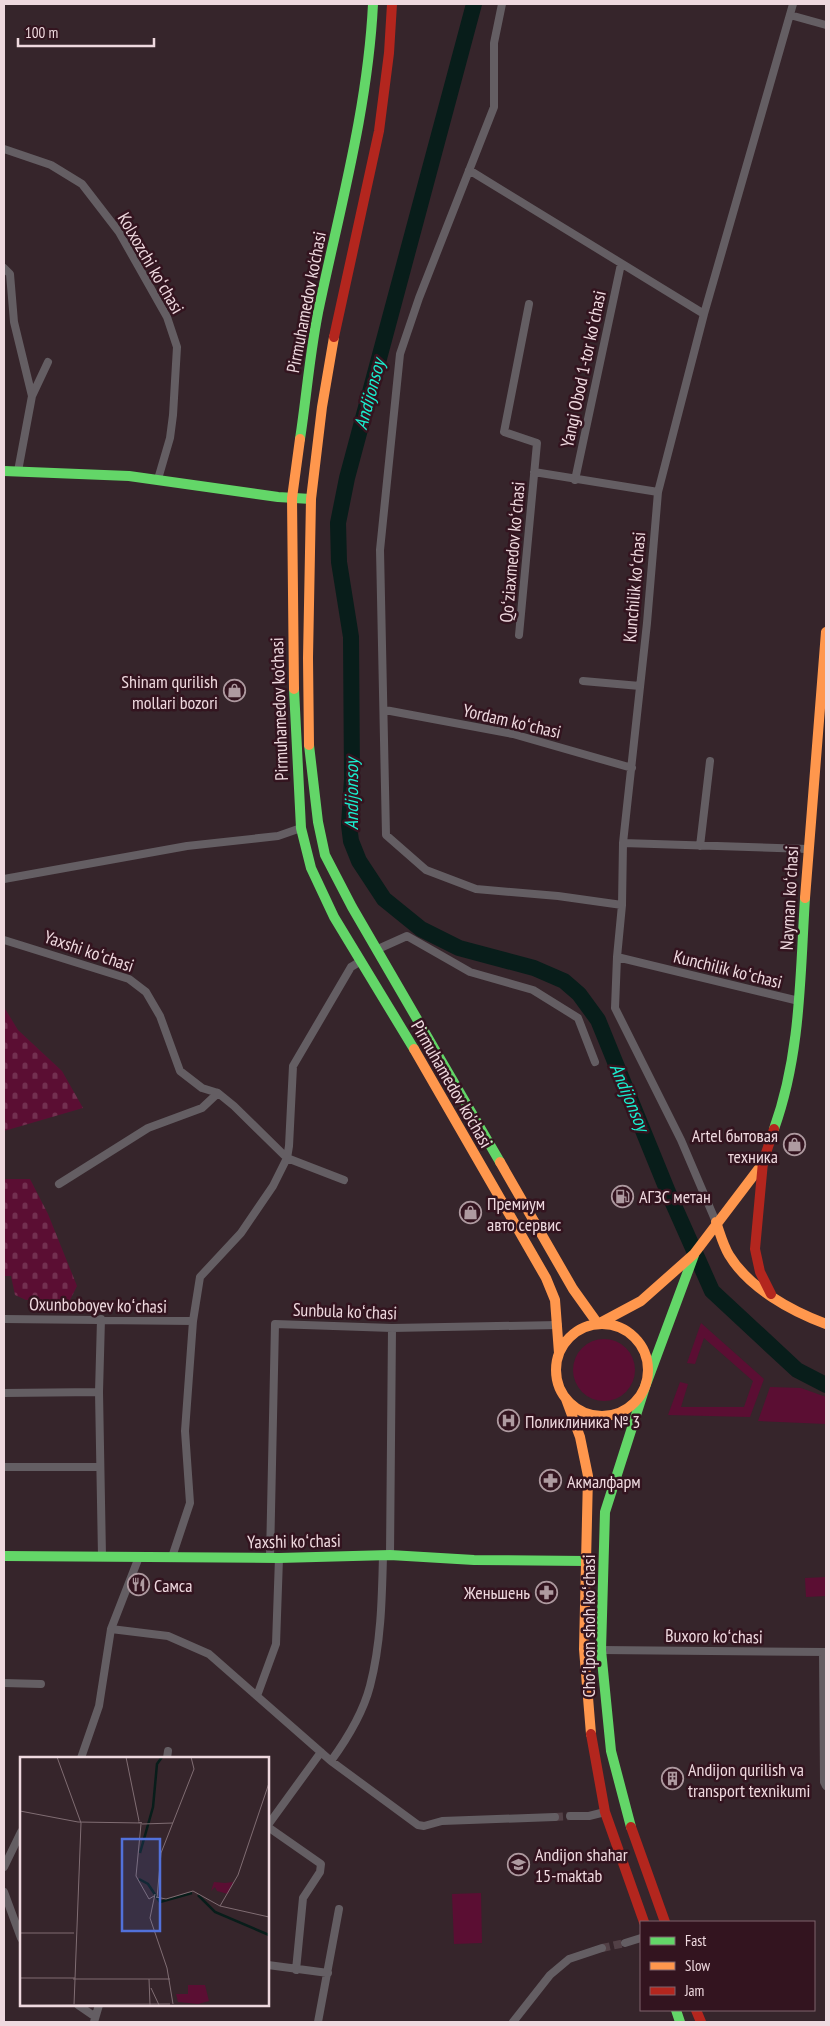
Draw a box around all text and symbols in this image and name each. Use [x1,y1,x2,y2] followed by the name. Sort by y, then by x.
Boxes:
[18,15,154,47] scale bar
[25,23,58,42] text: 100 m
[113,208,189,318] street label: Kolxozchi koʻchasi
[281,229,331,375] street label: Pirmuhamedov ko'chasi
[555,289,611,449] street label: Yangi Obod 1-tor koʻchasi
[348,353,391,432] water label: Andijonsoy
[494,480,530,624] street label: Qoʻziaxmedov koʻchasi
[618,531,650,643] street label: Kunchilik koʻchasi
[265,637,293,781] street label: Pirmuhamedov ko'chasi
[121,670,218,714] place label: Shinam qurilish mollari bozori
[222,679,246,703] shop icon: Shinam qurilish mollari bozori
[461,699,563,743] street label: Yordam koʻchasi
[339,755,363,830] water label: Andijonsoy
[775,845,803,951] street label: Nayman koʻchasi
[41,925,137,977] street label: Yaxshi koʻchasi
[671,944,785,994] street label: Kunchilik koʻchasi
[406,1016,498,1152] street label: Pirmuhamedov ko'chasi
[605,1059,656,1137] water label: Andijonsoy
[692,1124,778,1168] place label: Artel бытовая техника
[782,1133,806,1157] shop icon: Artel бытовая техника
[611,1184,635,1208] fuel station icon: АГЗС метан
[639,1185,711,1208] place label: АГЗС метан
[487,1192,562,1236] place label: Премиум авто сервис
[459,1201,483,1225] shop icon: Премиум авто сервис
[29,1292,167,1318] street label: Oxunboboyev koʻchasi
[292,1298,398,1324] street label: Sunbula koʻchasi
[497,1409,521,1433] hospital icon: Поликлиника № 3
[525,1410,640,1433] place label: Поликлиника № 3
[539,1469,563,1493] pharmacy icon: Акмалфарм
[567,1470,641,1493] place label: Акмалфарм
[247,1529,341,1553] street label: Yaxshi koʻchasi
[577,1554,600,1698] street label: Choʻlpon shoh koʻchasi
[126,1573,150,1597] restaurant icon: Самса
[154,1574,192,1597] place label: Самса
[534,1580,558,1604] pharmacy icon: Женьшень
[463,1581,530,1604] place label: Женьшень
[665,1624,763,1648] street label: Buxoro koʻchasi
[20,1757,269,2006] inset map
[688,1758,810,1802] place label: Andijon qurilish va transport texnikumi
[660,1767,684,1791] building icon: Andijon qurilish va transport texnikumi
[535,1843,628,1887] place label: Andijon shahar 15-maktab
[507,1852,531,1876] school or university icon: Andijon shahar 15-maktab
[640,1921,815,2011] legend
[685,1931,706,1950] text: Fast
[685,1956,710,1975] text: Slow
[684,1981,704,2000] text: Jam

